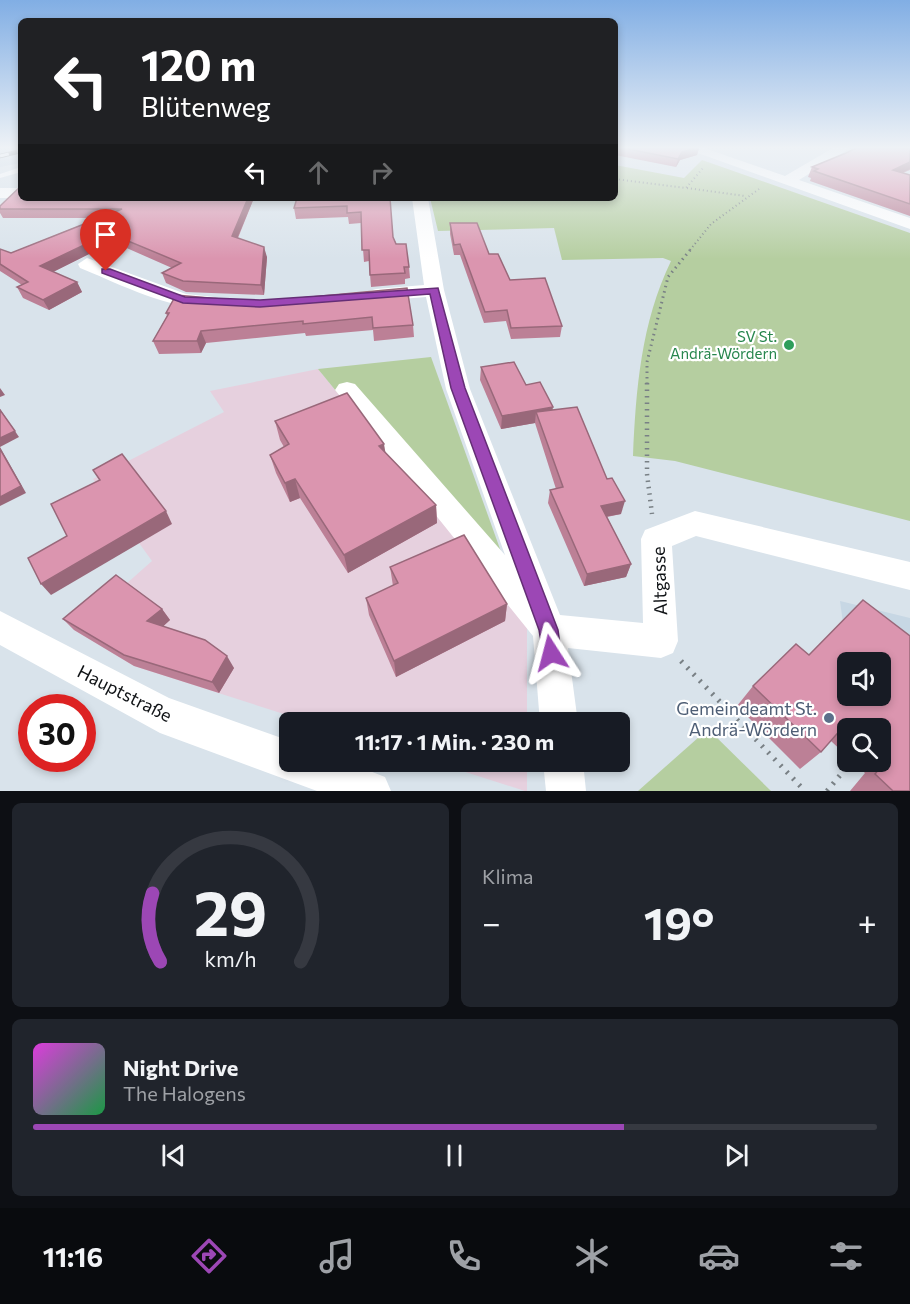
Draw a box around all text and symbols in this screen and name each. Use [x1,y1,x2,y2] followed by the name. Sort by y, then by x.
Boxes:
[141,38,256,90] text: 120 m
[42,42,120,120] icon: left
[141,90,271,123] text: Blütenweg
[239,156,272,189] icon: left
[302,156,335,189] icon: ahead
[365,156,398,189] icon: right
[80,209,131,271] pin
[89,218,122,251] icon: arrive
[670,327,777,362] place label: SV St. Andrä-Wördern
[782,338,796,352] marker: SV St. Andrä-Wördern
[647,546,671,616] street label: Altgasse
[519,621,583,685] position arrow
[837,652,891,772] map controls
[837,652,891,706] button: sound
[74,660,176,726] street label: Hauptstraße
[18,694,96,772] speed limit sign: 30
[676,697,817,740] place label: Gemeindeamt St. Andrä-Wördern
[822,711,836,725] marker: Gemeindeamt St. Andrä-Wördern
[837,718,891,772] button: search
[355,728,554,755] text: 11:17 · 1 Min. · 230 m
[482,864,534,888] text: Klima
[194,873,267,949] text: 29
[644,894,714,949] text: 19°
[482,901,501,942] text: −
[858,901,877,942] text: +
[204,945,257,971] text: km/h
[123,1054,238,1081] text: Night Drive
[123,1081,246,1105] text: The Halogens
[157,1139,190,1172] icon: previous
[438,1139,471,1172] icon: pause
[720,1139,753,1172] icon: next
[188,1235,230,1277] icon: directions
[316,1235,358,1277] icon: music
[443,1235,485,1277] icon: phone
[571,1235,613,1277] icon: climate
[698,1235,740,1277] icon: car
[825,1235,867,1277] icon: filters
[43,1240,103,1273] text: 11:16

